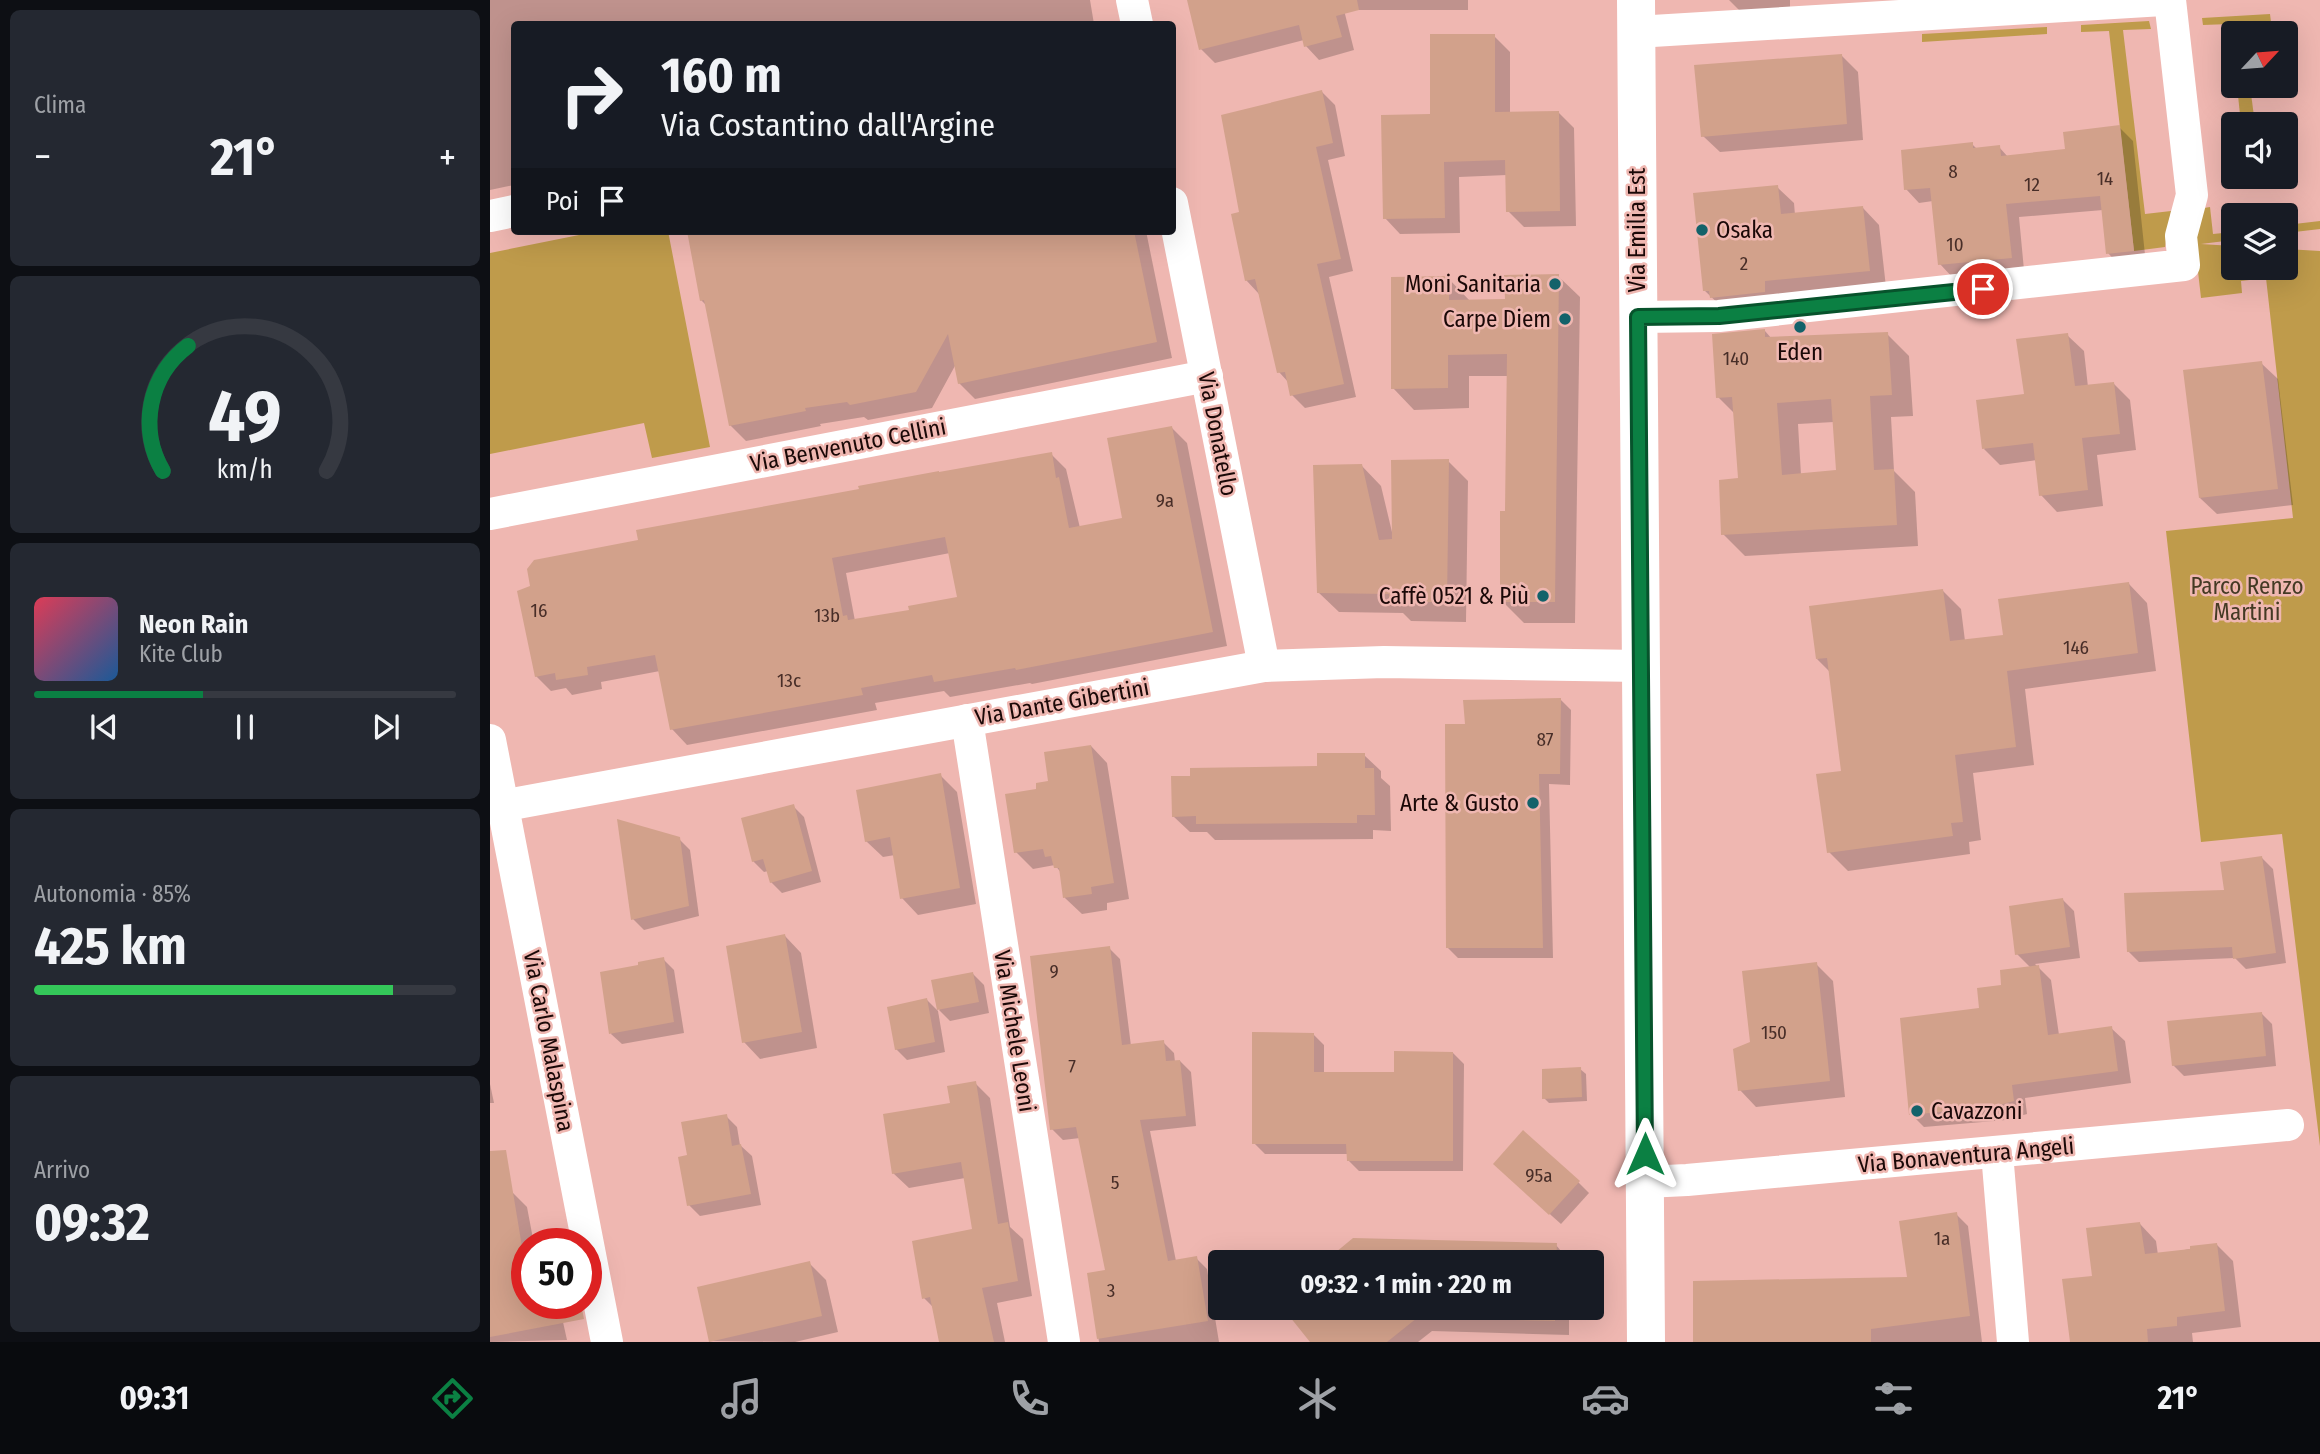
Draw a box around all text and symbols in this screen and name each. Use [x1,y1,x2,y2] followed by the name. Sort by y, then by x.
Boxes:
[2221,21,2298,98] north arrow
[2221,21,2298,280] map controls
[661,46,782,105] text: 160 m
[546,49,637,140] icon: right
[34,91,86,119] text: Clima
[661,106,995,144] text: Via Costantino dall'Argine
[2221,112,2298,189] button: sound
[210,126,280,189] text: 21°
[34,134,51,180] text: −
[439,134,456,180] text: +
[1948,160,1958,183] house number: 8
[1623,167,1651,292] street label: Via Emilia Est
[2097,167,2113,190] house number: 14
[2024,173,2040,196] house number: 12
[593,182,631,220] icon: arrive
[546,186,579,217] text: Poi
[2221,203,2298,280] button: layers
[1716,216,1773,244] place label: Osaka
[1694,222,1710,238] marker: Osaka
[1946,233,1964,256] house number: 10
[1740,252,1748,275] house number: 2
[1953,259,2013,319] pin
[1405,270,1541,298] place label: Moni Sanitaria
[1964,270,2002,308] icon: arrive
[1547,276,1563,292] marker: Moni Sanitaria
[1443,305,1551,333] place label: Carpe Diem
[1557,311,1573,327] marker: Carpe Diem
[1792,319,1808,335] marker: Eden
[1777,338,1823,366] place label: Eden
[1723,347,1749,370] house number: 140
[1192,370,1244,498] street label: Via Donatello
[208,373,282,460] text: 49
[748,412,948,478] street label: Via Benvenuto Cellini
[217,454,273,484] text: km/h
[1156,489,1174,512] house number: 9a
[2190,572,2304,626] park label: Parco Renzo Martini
[1379,582,1529,610] place label: Caffè 0521 & Più
[1535,588,1551,604] marker: Caffè 0521 & Più
[531,599,547,622] house number: 16
[814,604,840,627] house number: 13b
[139,609,248,640] text: Neon Rain
[2063,636,2089,659] house number: 146
[139,640,223,668] text: Kite Club
[777,669,801,692] house number: 13c
[973,673,1151,731] street label: Via Dante Gibertini
[85,708,123,746] icon: previous
[226,708,264,746] icon: pause
[367,708,405,746] icon: next
[1537,728,1554,751] house number: 87
[1400,789,1519,817] place label: Arte & Gusto
[1525,795,1541,811] marker: Arte & Gusto
[34,880,191,908] text: Autonomia · 85%
[34,915,187,978] text: 425 km
[518,948,580,1134] street label: Via Carlo Malaspina
[988,948,1042,1114] street label: Via Michele Leoni
[1049,960,1059,983] house number: 9
[1761,1021,1787,1044] house number: 150
[1068,1055,1076,1078] house number: 7
[1931,1097,2023,1125] place label: Cavazzoni
[1909,1103,1925,1119] marker: Cavazzoni
[1608,1117,1682,1191] position arrow
[1857,1132,2075,1178] street label: Via Bonaventura Angeli
[34,1156,90,1184] text: Arrivo
[1525,1164,1553,1187] house number: 95a
[1111,1171,1119,1194] house number: 5
[34,1191,150,1254] text: 09:32
[1934,1227,1950,1250] house number: 1a
[511,1228,602,1319] speed limit sign: 50
[1300,1269,1512,1300] text: 09:32 · 1 min · 220 m
[1107,1279,1115,1302] house number: 3
[428,1374,477,1423] icon: directions
[717,1374,766,1423] icon: music
[1005,1374,1054,1423] icon: phone
[1293,1374,1342,1423] icon: climate
[1581,1374,1630,1423] icon: car
[1869,1374,1918,1423] icon: filters
[120,1379,189,1417] text: 09:31
[2158,1379,2200,1417] text: 21°

